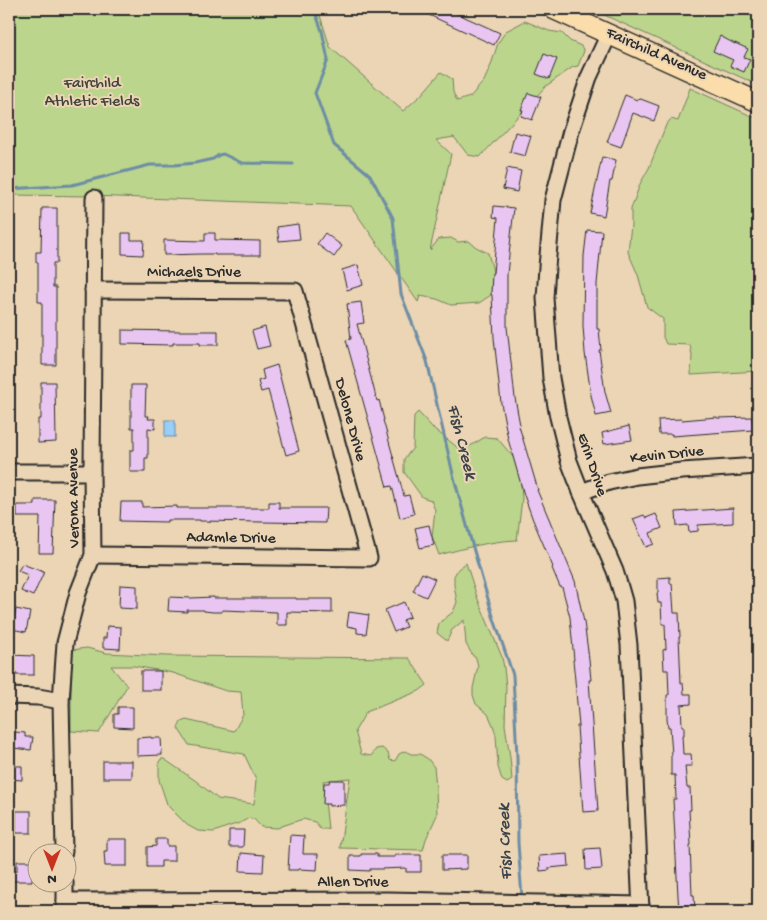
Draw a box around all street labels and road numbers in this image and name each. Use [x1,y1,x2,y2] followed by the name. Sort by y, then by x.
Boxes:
[602,24,710,86] street label: Fairchild Avenue
[147,264,242,283] street label: Michaels Drive
[329,376,369,464] street label: Delone Drive
[571,431,611,500] street label: Erin Drive
[629,443,705,469] street label: Kevin Drive
[65,447,85,549] street label: Verona Avenue
[186,529,277,549] street label: Adamle Drive
[317,874,389,893] street label: Allen Drive

